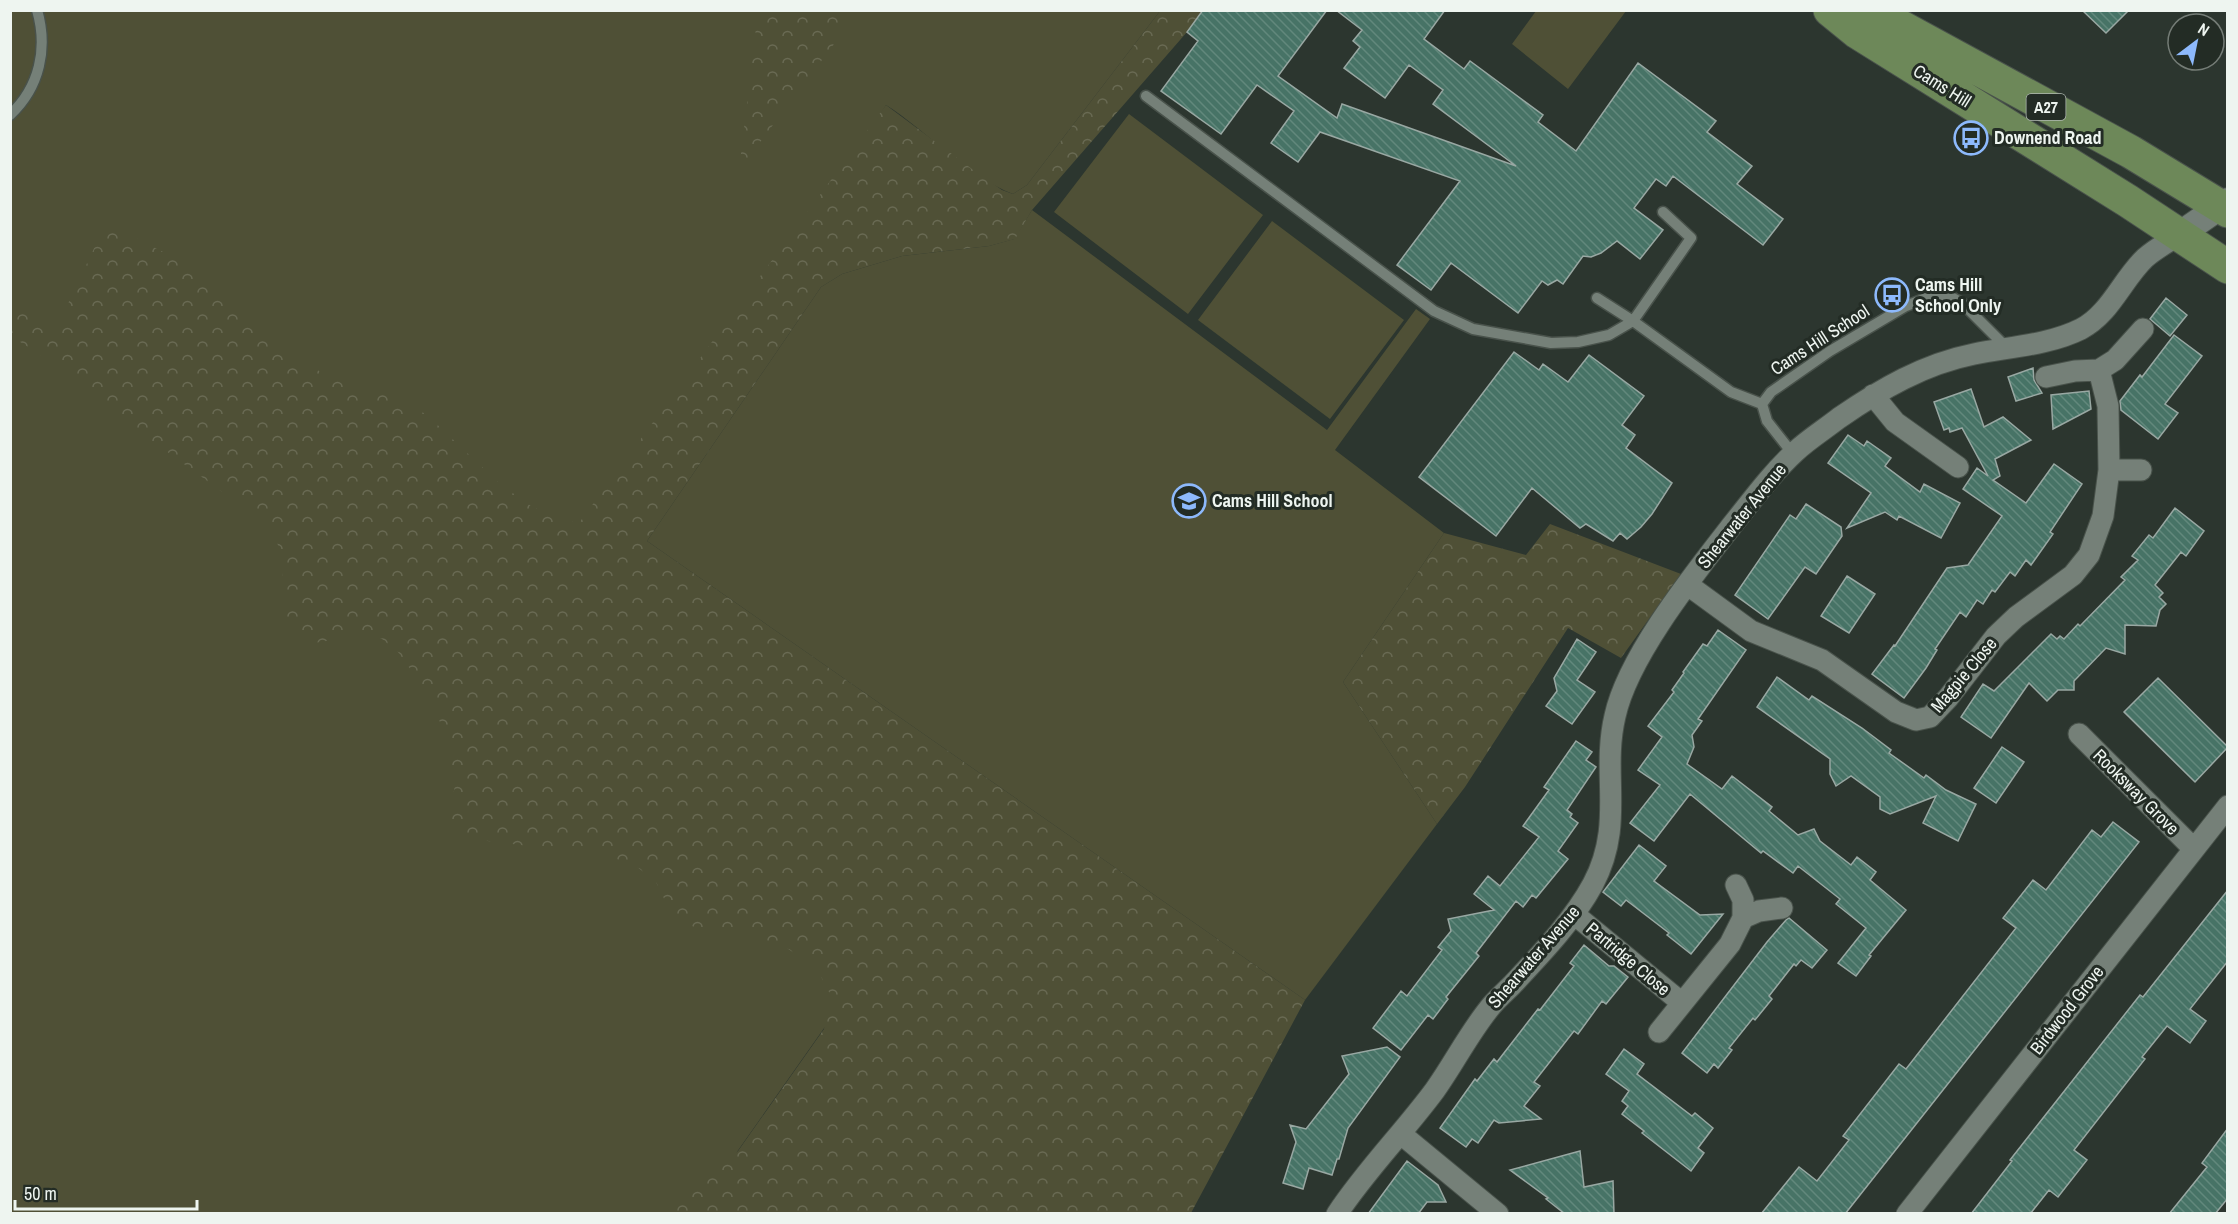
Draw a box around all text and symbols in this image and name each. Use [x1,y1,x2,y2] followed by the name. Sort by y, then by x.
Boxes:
[2166,12,2226,72] north arrow
[2194,17,2214,41] text: N
[1909,58,1976,113] street label: Cams Hill
[2026,94,2066,120] road number: A27
[1953,120,1989,156] bus stop icon: Downend Road
[1994,125,2101,150] place label: Downend Road
[1915,272,2002,318] place label: Cams Hill School Only
[1874,277,1910,313] bus stop icon: Cams Hill School Only
[1765,298,1874,381] street label: Cams Hill School
[1691,458,1792,574] street label: Shearwater Avenue
[1171,483,1207,519] school or university icon: Cams Hill School
[1212,488,1333,513] place label: Cams Hill School
[1925,632,2002,718] street label: Magpie Close
[2088,743,2185,840] street label: Rooksway Grove
[1482,900,1585,1013] street label: Shearwater Avenue
[1581,916,1676,1001] street label: Partridge Close
[2024,960,2109,1059] street label: Birdwood Grove
[15,1173,196,1211] scale bar
[24,1181,57,1206] text: 50 m

